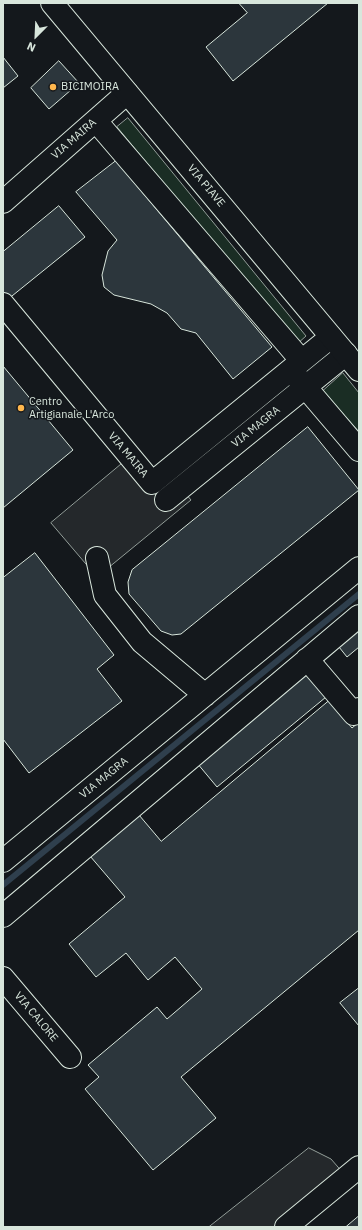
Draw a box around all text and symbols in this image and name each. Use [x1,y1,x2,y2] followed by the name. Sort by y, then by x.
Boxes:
[16,16,56,56] north arrow
[25,39,38,55] text: N
[61,80,119,94] place label: BICIMOIRA
[48,82,58,92] marker: BICIMOIRA
[49,116,99,162] street label: VIA MAIRA
[184,162,228,210] street label: VIA PIAVE
[29,395,114,421] place label: Centro Artigianale L'Arco
[16,403,26,413] marker: Centro Artigianale L'Arco
[229,404,283,450] street label: VIA MAGRA
[105,430,151,480] street label: VIA MAIRA
[77,755,131,801] street label: VIA MAGRA
[11,989,61,1045] street label: VIA CALORE

